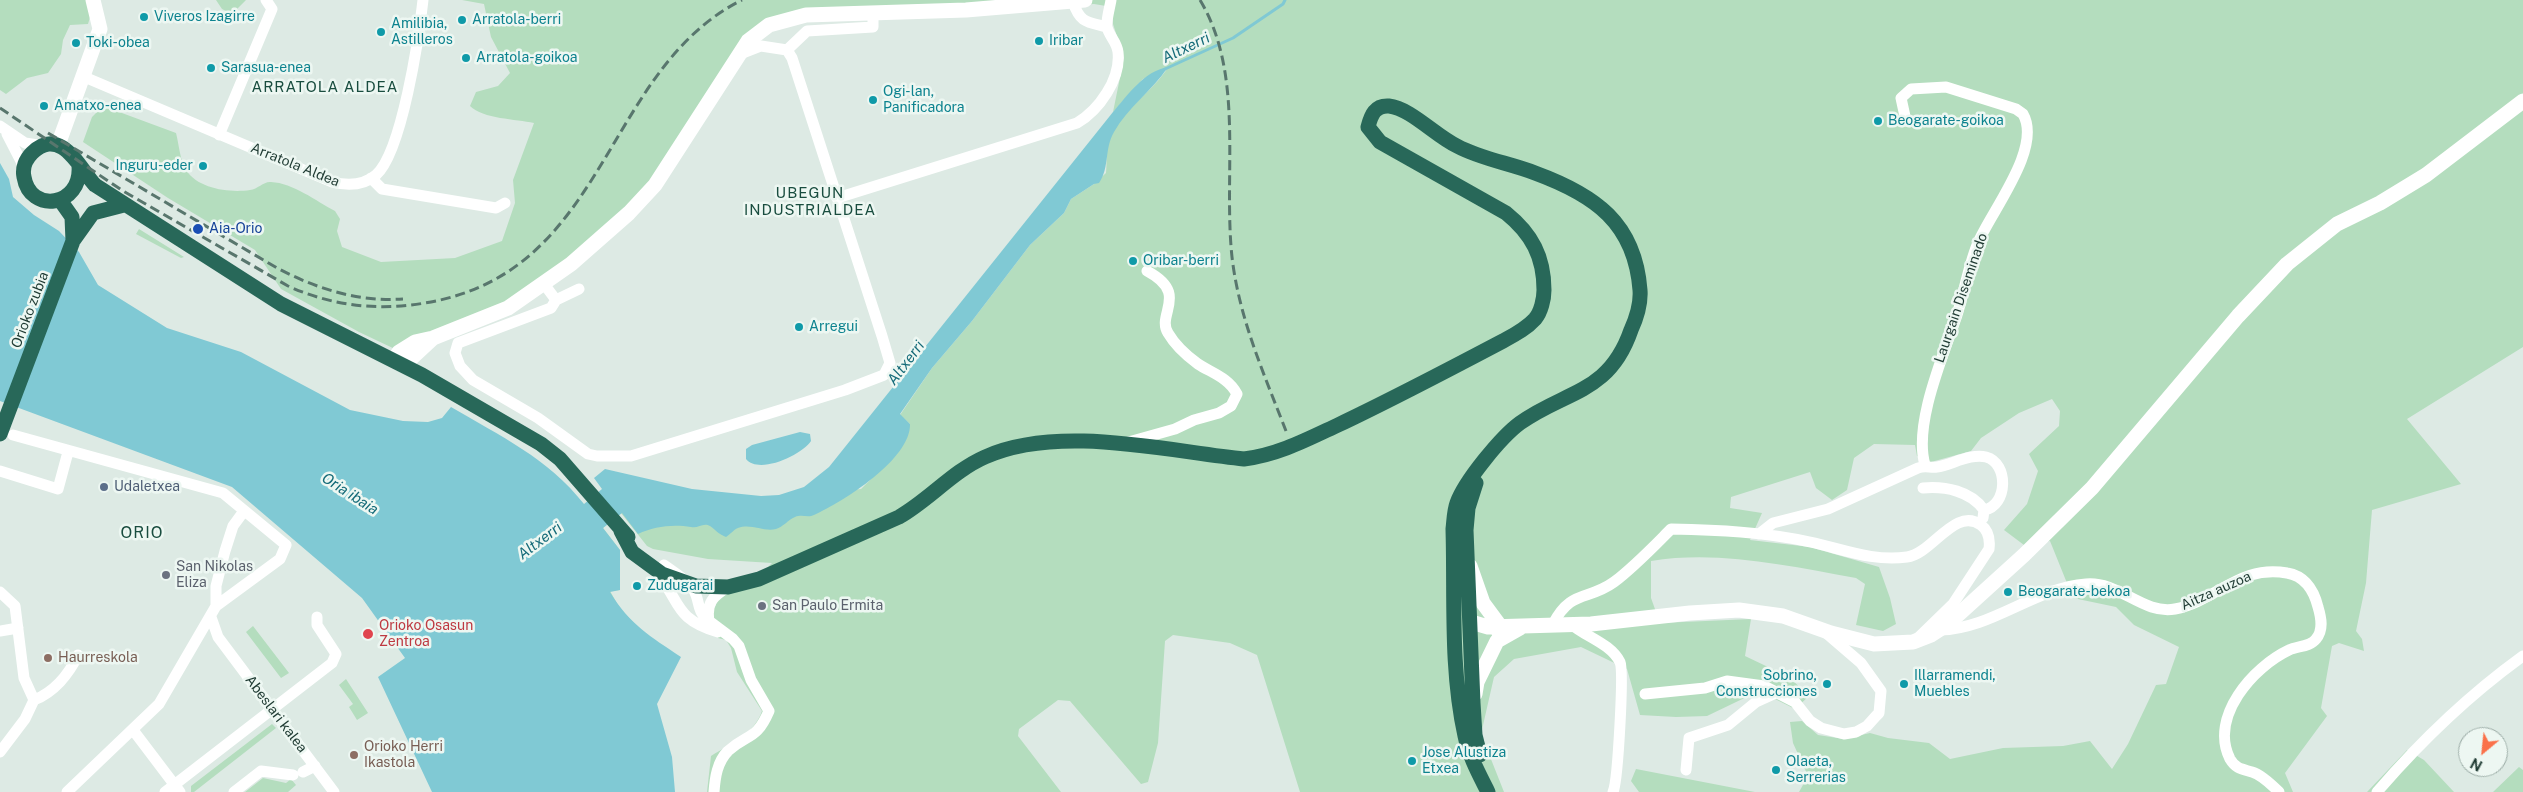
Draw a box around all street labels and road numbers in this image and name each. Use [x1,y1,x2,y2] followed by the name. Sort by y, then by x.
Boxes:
[248,140,342,190] street label: Arratola Aldea
[1931,231,1991,365] street label: Laurgain Diseminado
[8,269,52,351] street label: Orioko zubia
[2178,568,2254,614] street label: Aitza auzoa
[241,672,311,756] street label: Abeslari kalea

